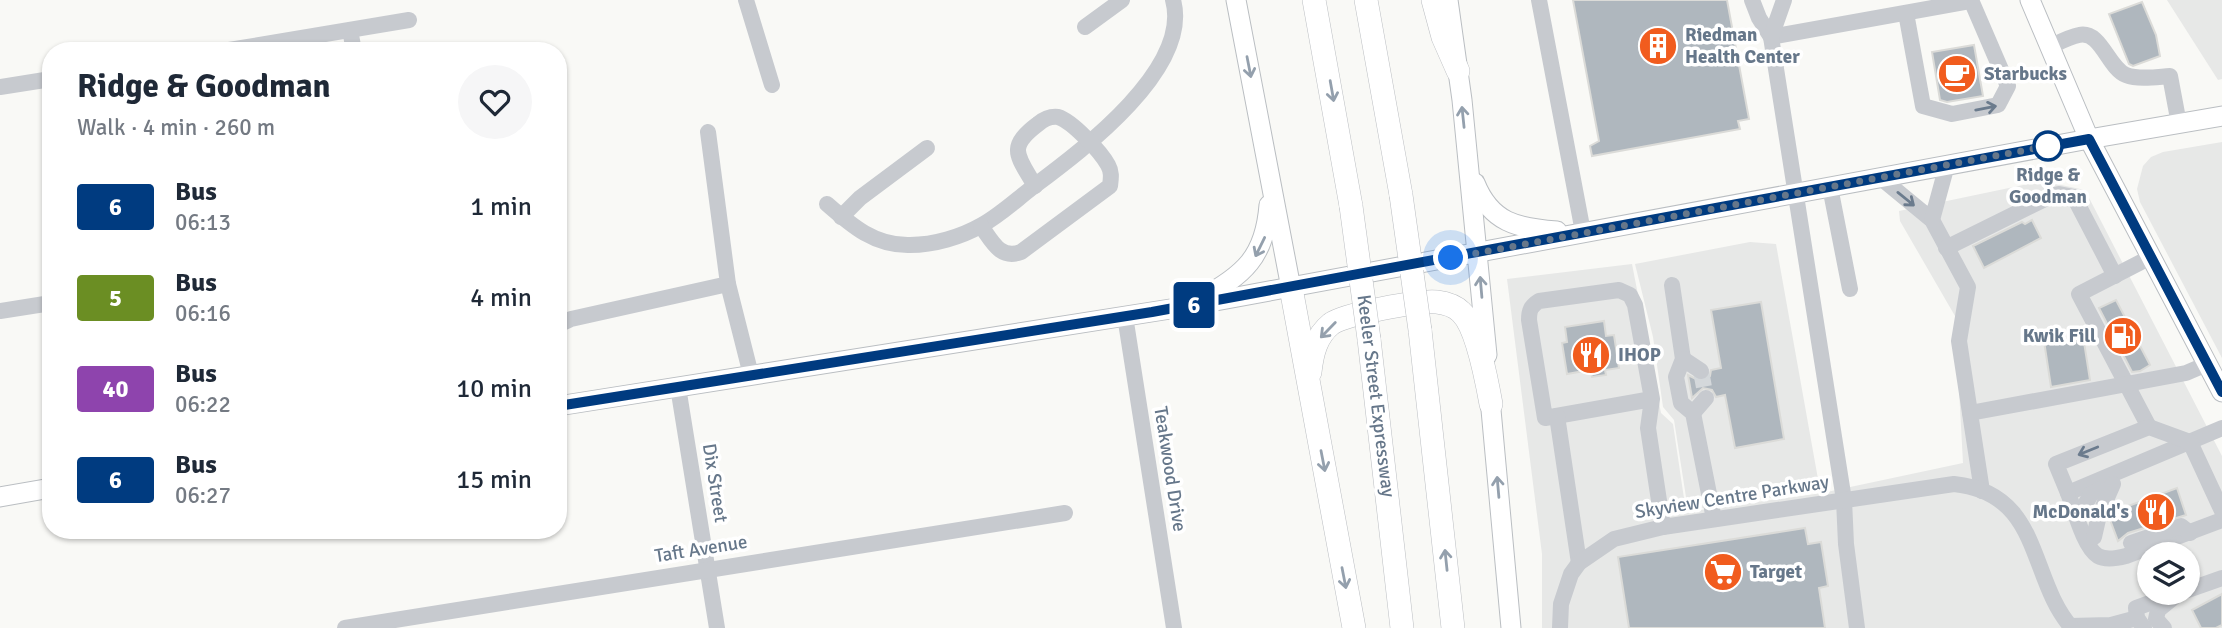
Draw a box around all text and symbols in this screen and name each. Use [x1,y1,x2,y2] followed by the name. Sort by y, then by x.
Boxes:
[1685,23,1800,69] place label: Riedman Health Center
[1637,25,1679,67] building icon: Riedman Health Center
[1936,53,1978,95] cafe icon: Starbucks
[1242,55,1256,78] one-way arrow
[1984,62,2067,86] place label: Starbucks
[458,65,532,139] button: heart
[77,66,331,107] text: Ridge & Goodman
[1326,79,1339,102] one-way arrow
[1974,100,1997,114] one-way arrow
[1457,106,1470,129] one-way arrow
[77,113,275,142] text: Walk · 4 min · 260 m
[2033,131,2063,161] marker: Ridge & Goodman
[2009,163,2087,209] place label: Ridge & Goodman
[175,176,217,208] text: Bus
[470,191,532,223] text: 1 min
[1897,191,1915,207] one-way arrow
[109,192,122,222] text: 6
[175,208,231,237] text: 06:13
[1252,236,1266,257] one-way arrow
[1433,240,1468,275] your location
[175,267,217,299] text: Bus
[1474,277,1487,299] one-way arrow
[470,282,532,314] text: 4 min
[1171,282,1217,328] line badge: 6
[109,283,122,313] text: 5
[1188,290,1200,320] text: 6
[1352,293,1400,499] street label: Keeler Street Expressway
[175,299,231,328] text: 06:16
[2102,315,2144,357] fuel station icon: Kwik Fill
[1319,321,1336,338] one-way arrow
[2023,324,2096,348] place label: Kwik Fill
[1570,334,1612,376] restaurant icon: IHOP
[1618,343,1661,367] place label: IHOP
[175,358,217,390] text: Bus
[456,373,532,405] text: 10 min
[103,374,128,404] text: 40
[175,390,231,419] text: 06:22
[1148,405,1192,533] street label: Teakwood Drive
[697,442,733,525] street label: Dix Street
[2077,446,2099,459] one-way arrow
[175,449,217,481] text: Bus
[1316,449,1330,472] one-way arrow
[456,464,532,496] text: 15 min
[109,465,122,495] text: 6
[1633,470,1831,524] street label: Skyview Centre Parkway
[1491,476,1504,499] one-way arrow
[175,481,231,510] text: 06:27
[2135,491,2177,533] restaurant icon: McDonald's
[2033,500,2129,524] place label: McDonald's
[653,530,749,568] street label: Taft Avenue
[2137,542,2200,605] map controls
[2137,542,2200,605] button: layers
[1439,549,1452,572] one-way arrow
[1702,551,1744,593] supermarket icon: Target
[1750,560,1802,584] place label: Target
[1338,566,1352,589] one-way arrow

